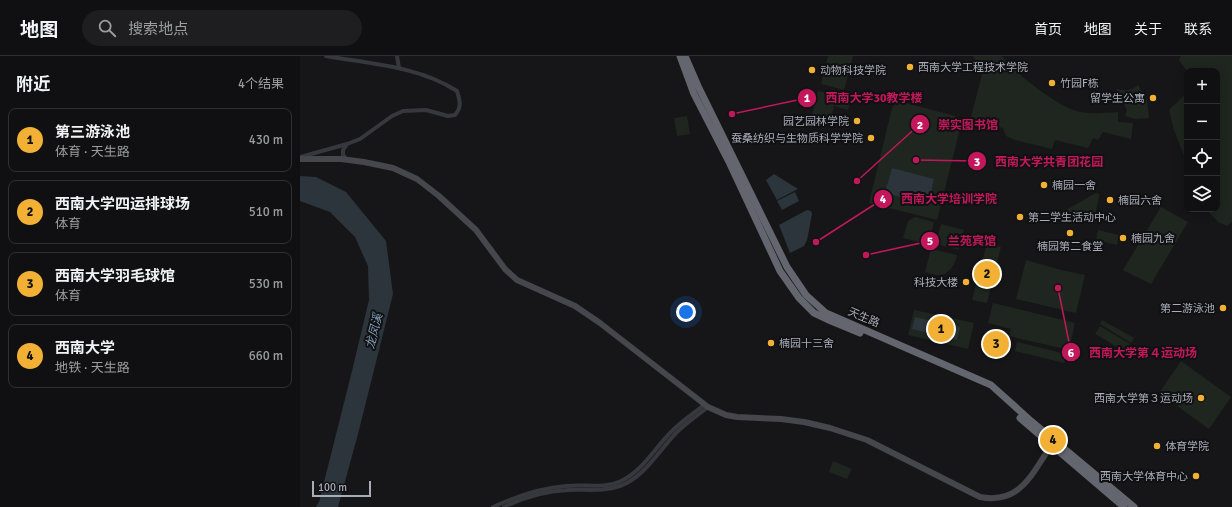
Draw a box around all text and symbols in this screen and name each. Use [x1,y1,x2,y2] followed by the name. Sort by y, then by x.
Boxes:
[82,10,362,46] search box
[96,17,118,39] icon: search
[20,18,58,42] text: 地图
[128,20,188,38] text: 搜索地点
[1034,21,1062,38] text: 首页
[1084,21,1112,38] text: 地图
[1134,21,1162,38] text: 关于
[1184,21,1212,38] text: 联系
[918,61,1028,74] place label: 西南大学工程技术学院
[905,62,915,72] marker: 西南大学工程技术学院
[820,64,886,77] place label: 动物科技学院
[807,65,817,75] marker: 动物科技学院
[1184,68,1220,212] map controls
[1184,68,1220,104] button: +
[16,74,50,95] text: 附近
[238,76,284,92] text: 4个结果
[1060,77,1099,90] place label: 竹园F栋
[1047,78,1057,88] marker: 竹园F栋
[797,86,930,110] callout: 西南大学30教学楼
[804,91,811,106] text: 1
[826,91,922,106] text: 西南大学30教学楼
[1090,92,1145,105] place label: 留学生公寓
[1148,93,1158,103] marker: 留学生公寓
[1184,104,1220,140] button: −
[910,112,1006,136] callout: 崇实图书馆
[783,115,849,128] place label: 园艺园林学院
[852,116,862,126] marker: 园艺园林学院
[917,118,923,133] text: 2
[938,118,998,133] text: 崇实图书馆
[55,123,130,141] text: 第三游泳池
[26,132,34,148] text: 1
[249,132,283,148] text: 430 m
[731,132,863,145] place label: 蚕桑纺织与生物质科学学院
[866,133,876,143] marker: 蚕桑纺织与生物质科学学院
[1184,140,1220,176] button: locate
[55,144,130,160] text: 体育 · 天生路
[967,149,1111,173] callout: 西南大学共青团花园
[974,155,980,170] text: 3
[995,155,1103,170] text: 西南大学共青团花园
[1184,176,1220,212] button: layers
[1052,179,1096,192] place label: 楠园一舍
[1039,180,1049,190] marker: 楠园一舍
[873,187,1005,211] callout: 西南大学培训学院
[880,192,887,207] text: 4
[901,192,997,207] text: 西南大学培训学院
[1118,194,1162,207] place label: 楠园六舍
[55,195,190,213] text: 西南大学四运排球场
[1105,195,1115,205] marker: 楠园六舍
[26,204,34,220] text: 2
[249,204,283,220] text: 510 m
[1028,211,1116,224] place label: 第二学生活动中心
[1015,212,1025,222] marker: 第二学生活动中心
[55,216,81,232] text: 体育
[1065,228,1075,238] marker: 楠园第二食堂
[920,229,1004,253] callout: 兰苑宾馆
[1131,232,1175,245] place label: 楠园九舍
[1118,233,1128,243] marker: 楠园九舍
[927,234,933,249] text: 5
[948,234,996,249] text: 兰苑宾馆
[1037,240,1103,253] place label: 楠园第二食堂
[974,259,1000,289] pin: 2
[55,267,175,285] text: 西南大学羽毛球馆
[26,276,34,292] text: 3
[249,276,283,292] text: 530 m
[914,276,958,289] place label: 科技大楼
[961,277,971,287] marker: 科技大楼
[55,288,81,304] text: 体育
[676,302,696,322] your location
[1160,302,1215,315] place label: 第二游泳池
[1218,303,1228,313] marker: 第二游泳池
[846,305,882,330] street label: 天生路
[363,310,387,350] water label: 龙凤溪
[928,314,954,344] pin: 1
[983,329,1009,359] pin: 3
[779,337,834,350] place label: 楠园十三舍
[766,338,776,348] marker: 楠园十三舍
[55,339,115,357] text: 西南大学
[1061,340,1205,364] callout: 西南大学第４运动场
[1068,346,1075,361] text: 6
[1089,346,1197,361] text: 西南大学第４运动场
[26,348,34,364] text: 4
[249,348,283,364] text: 660 m
[55,360,130,376] text: 地铁 · 天生路
[1094,392,1193,405] place label: 西南大学第３运动场
[1196,393,1206,403] marker: 西南大学第３运动场
[1040,425,1066,455] pin: 4
[1165,440,1209,453] place label: 体育学院
[1152,441,1162,451] marker: 体育学院
[1100,470,1188,483] place label: 西南大学体育中心
[1191,471,1201,481] marker: 西南大学体育中心
[312,479,371,498] scale bar
[318,481,347,494] text: 100 m

